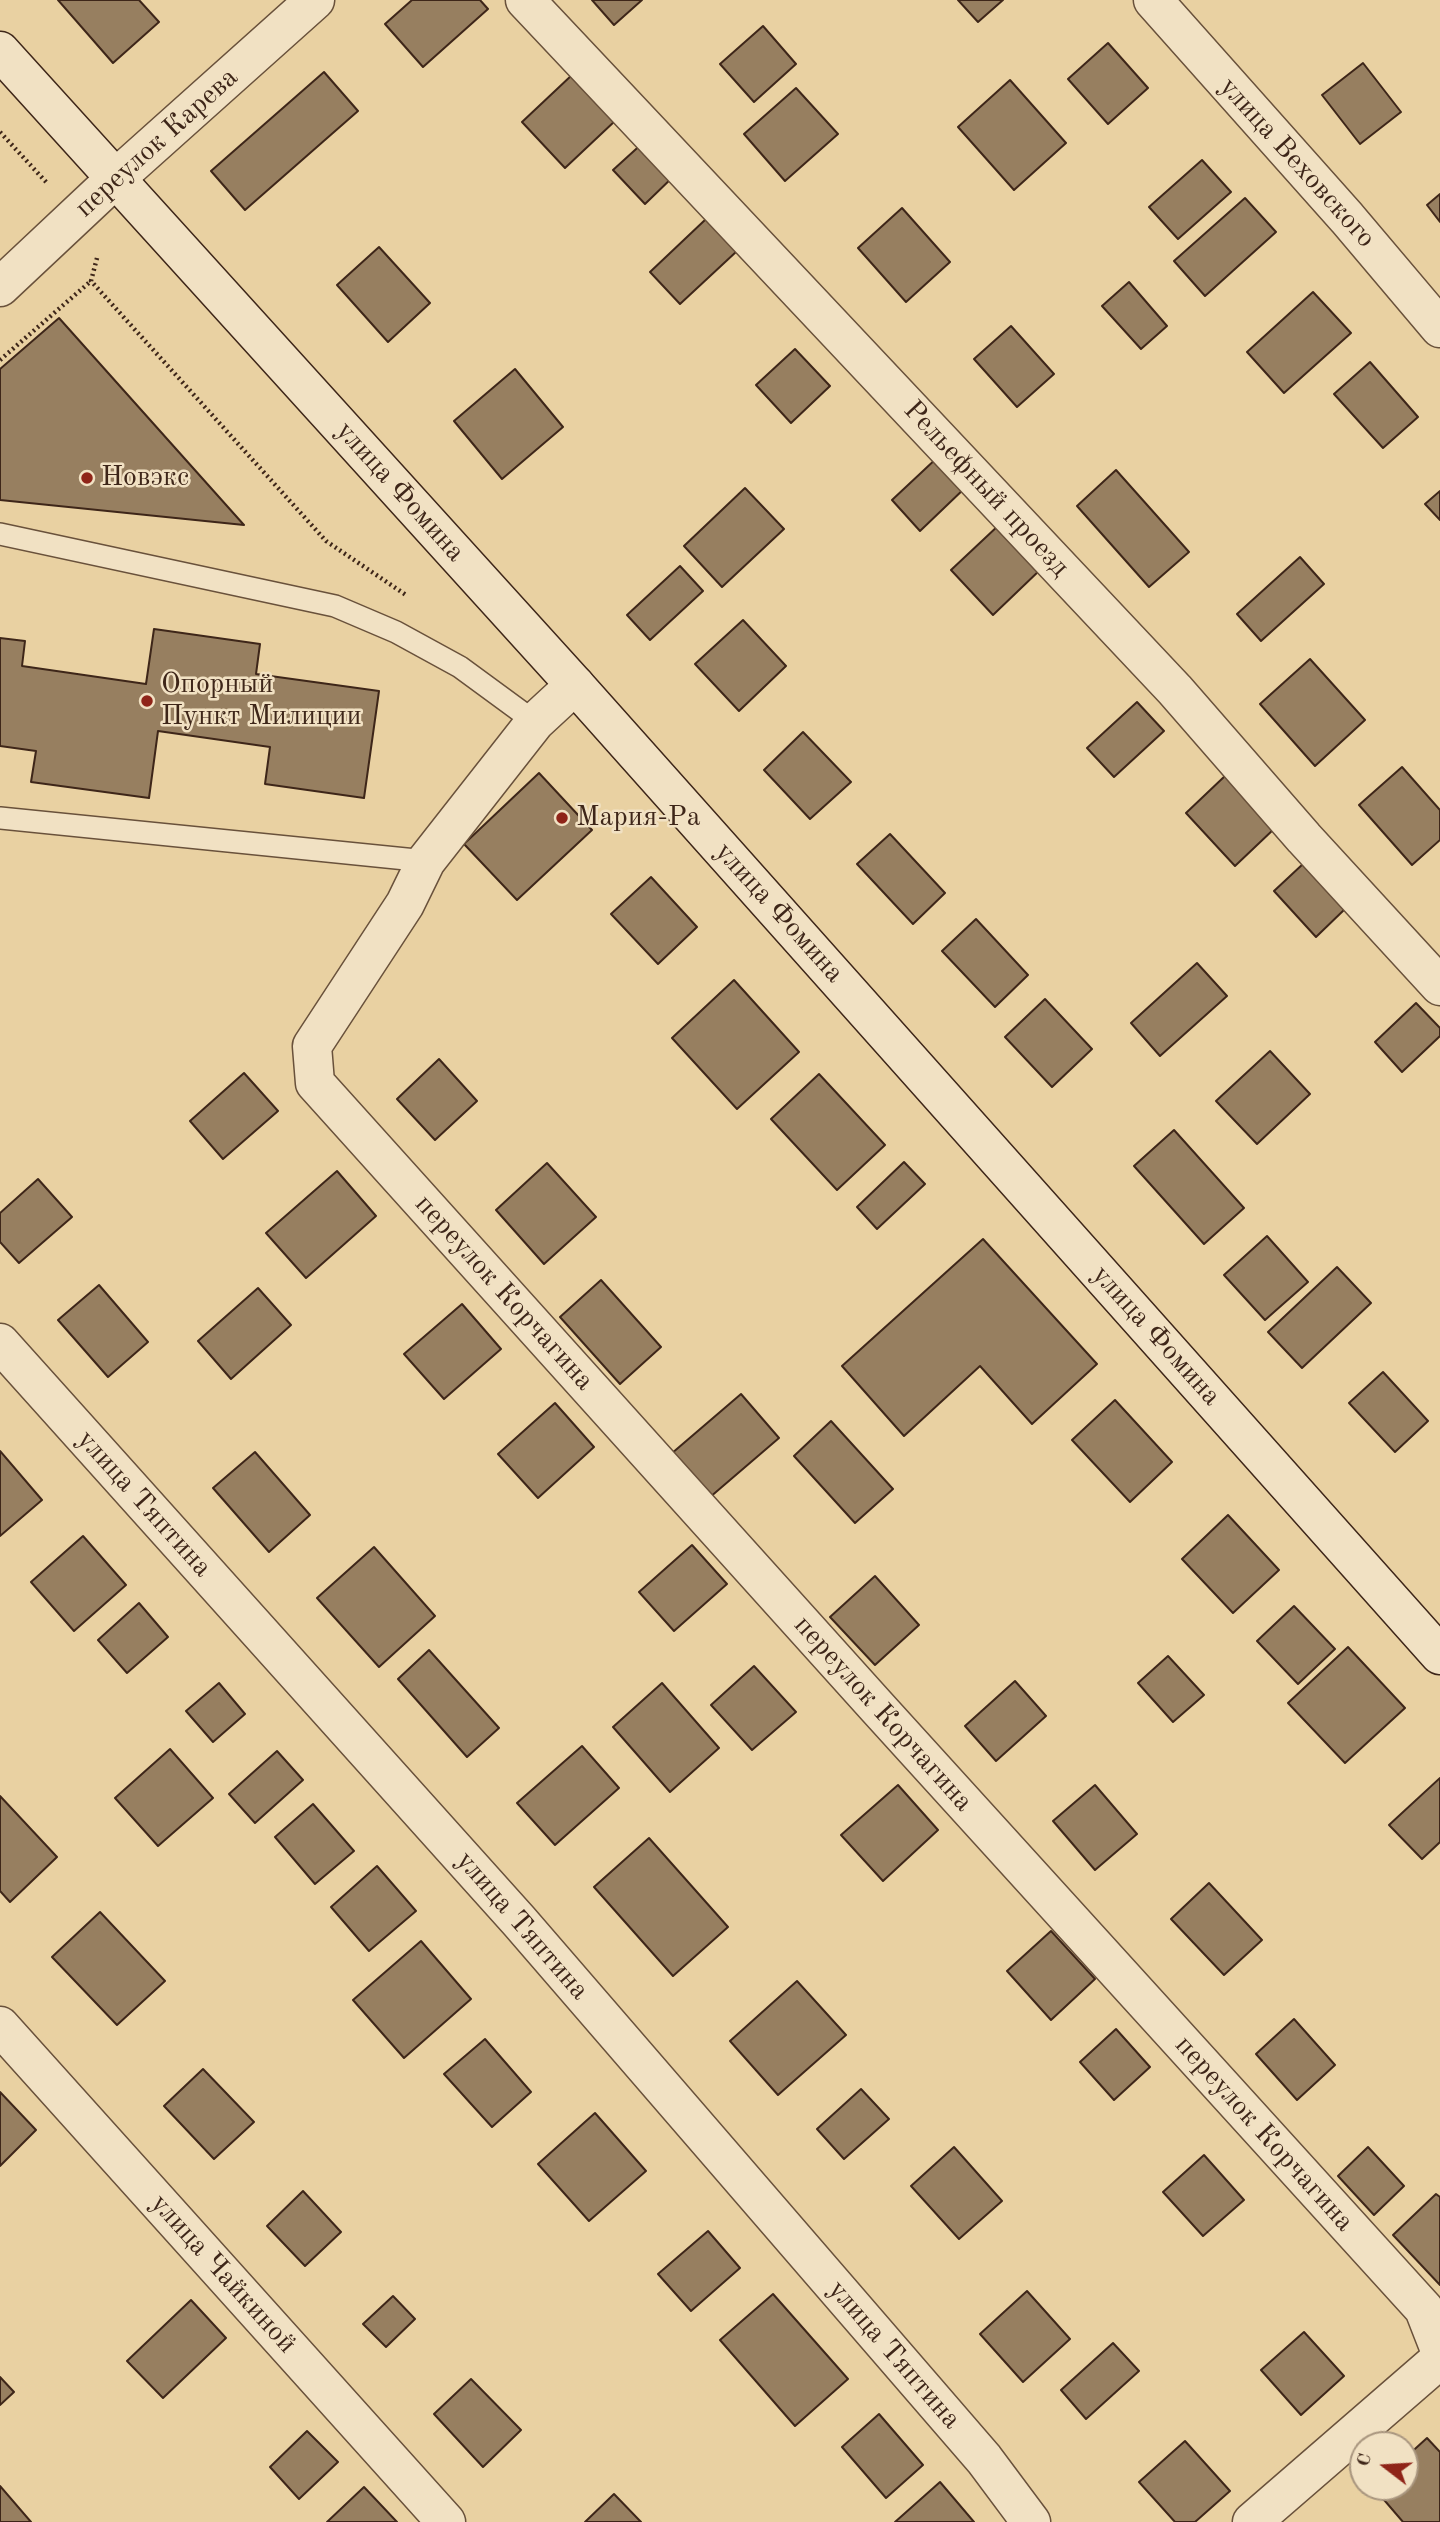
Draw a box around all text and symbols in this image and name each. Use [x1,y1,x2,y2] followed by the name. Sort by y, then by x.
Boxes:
[69,61,245,225] street label: переулок Карева
[1212,71,1382,255] street label: улица Веховского
[896,394,1076,584] street label: Рельефный проезд
[328,415,472,569] street label: улица Фомина
[101,461,189,495] place label: Новэкс
[79,470,95,486] marker: Новэкс
[161,668,362,734] place label: Опорный Пункт Милиции
[139,693,155,709] marker: Опорный Пункт Милиции
[576,801,701,835] place label: Мария-Ра
[554,810,570,826] marker: Мария-Ра
[707,836,851,990] street label: улица Фомина
[407,1188,601,1398] street label: переулок Корчагина
[1084,1259,1228,1413] street label: улица Фомина
[69,1424,219,1584] street label: улица Тяптина
[786,1609,980,1819] street label: переулок Корчагина
[448,1845,596,2007] street label: улица Тяптина
[1167,2029,1361,2239] street label: переулок Корчагина
[143,2188,303,2360] street label: улица Чайкиной
[820,2274,968,2436] street label: улица Тяптина
[1349,2431,1419,2501] north arrow
[1354,2452,1376,2469] text: С

